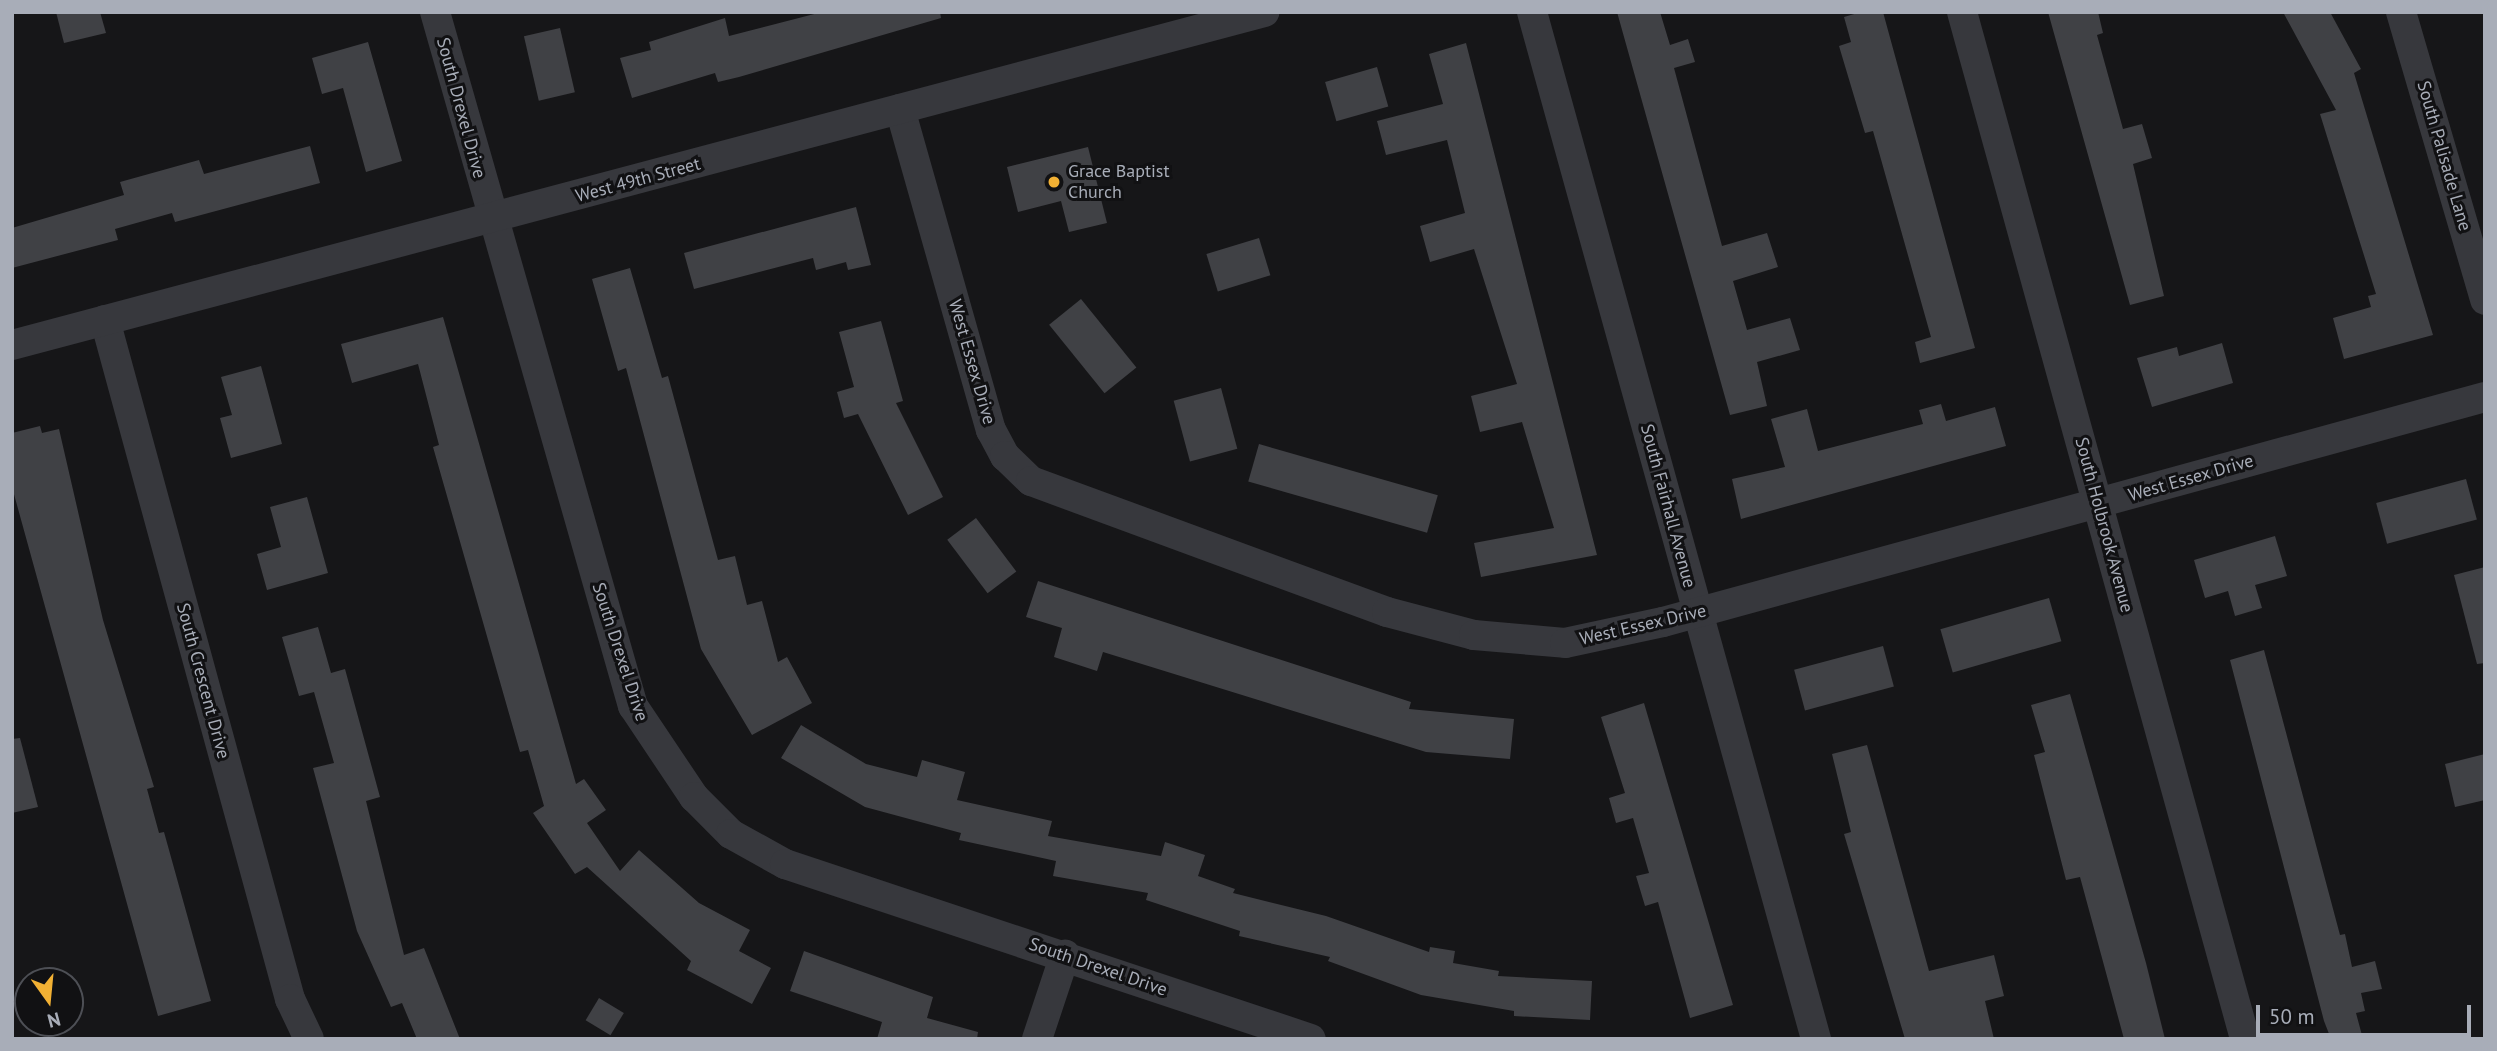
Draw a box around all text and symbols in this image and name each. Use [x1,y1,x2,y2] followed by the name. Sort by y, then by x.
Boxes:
[432,35,490,181] street label: South Drexel Drive
[2412,78,2476,234] street label: South Palisade Lane
[573,153,703,207] street label: West 49th Street
[1068,161,1170,204] place label: Grace Baptist Church
[1046,174,1062,190] marker: Grace Baptist Church
[944,297,1000,427] street label: West Essex Drive
[1636,422,1700,590] street label: South Fairhall Avenue
[2070,435,2138,615] street label: South Holbrook Avenue
[2126,450,2256,506] street label: West Essex Drive
[587,580,653,724] street label: South Drexel Drive
[1577,600,1709,650] street label: West Essex Drive
[172,601,234,761] street label: South Crescent Drive
[1026,933,1170,1001] street label: South Drexel Drive
[14,967,84,1037] north arrow
[2259,992,2474,1036] scale bar
[2269,1003,2315,1030] text: 50 m
[45,1007,63,1034] text: N

